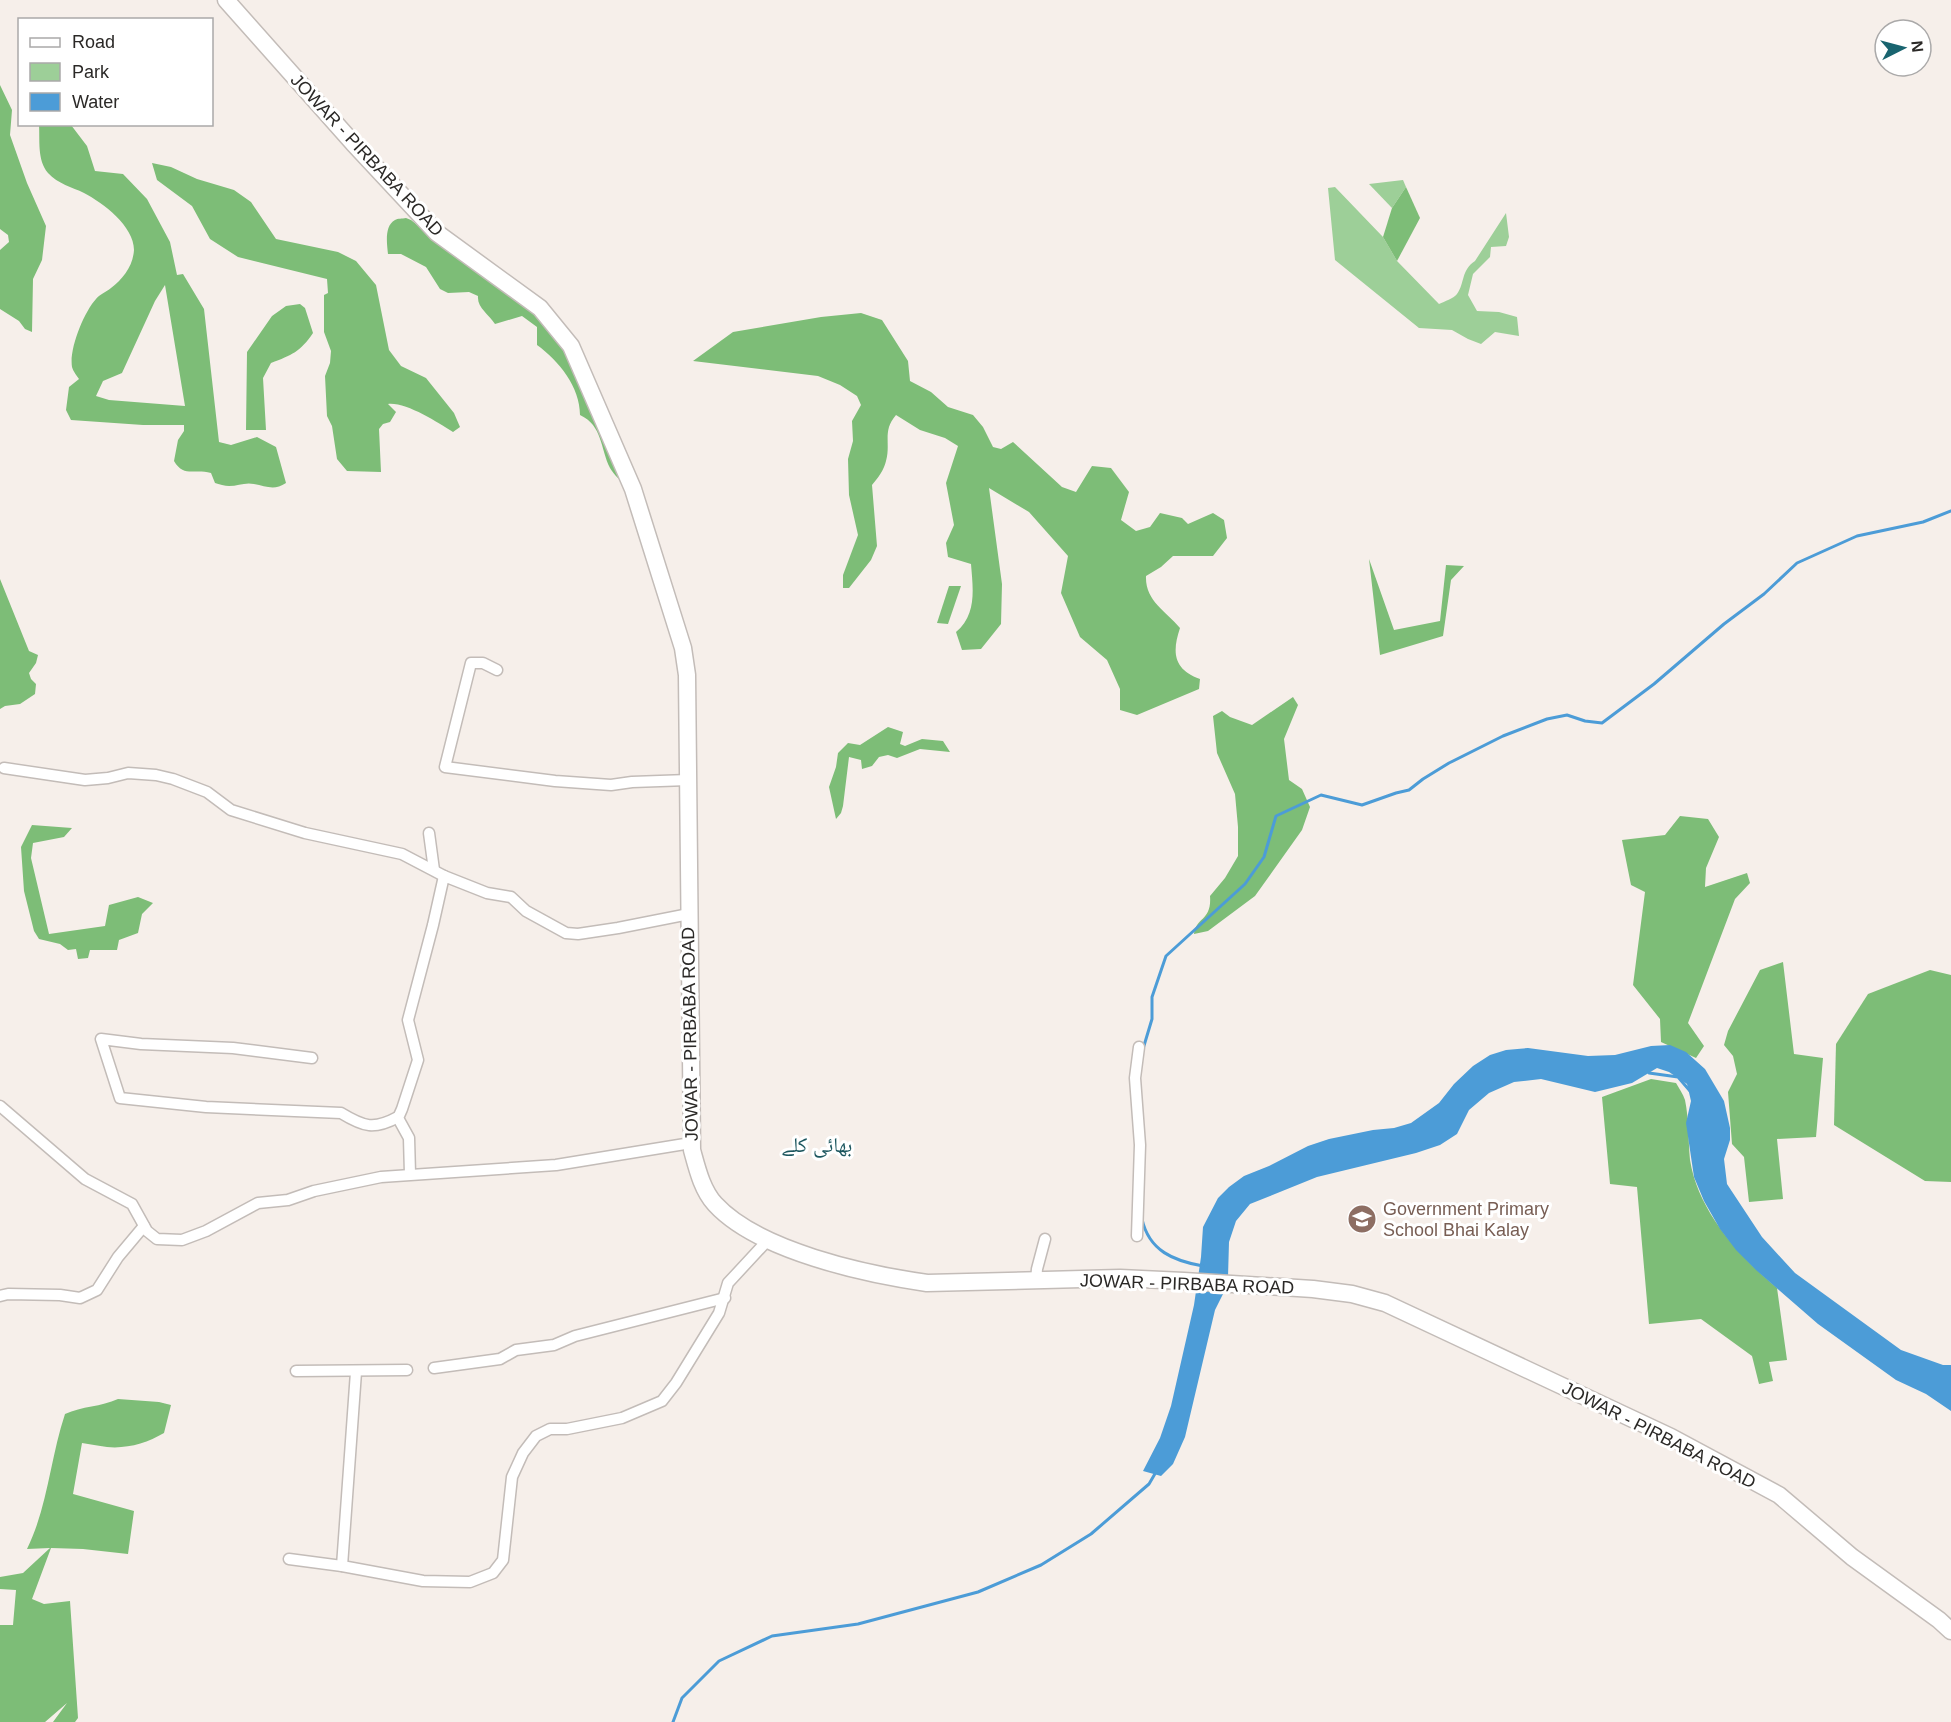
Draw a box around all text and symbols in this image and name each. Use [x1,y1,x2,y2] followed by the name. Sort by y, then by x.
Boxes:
[18,18,213,126] legend
[1873,18,1933,78] north arrow
[72,32,115,52] text: Road
[1908,40,1926,53] text: N
[72,62,110,82] text: Park
[287,70,447,240] street label: JOWAR - PIRBABA ROAD
[72,92,119,112] text: Water
[678,927,702,1141] street label: JOWAR - PIRBABA ROAD
[782,1133,852,1158] district label: بھائی كلے
[1383,1199,1549,1240] place label: Government Primary School Bhai Kalay
[1346,1203,1378,1235] school or university icon: Government Primary School Bhai Kalay
[1080,1270,1294,1298] street label: JOWAR - PIRBABA ROAD
[1559,1377,1759,1493] street label: JOWAR - PIRBABA ROAD

